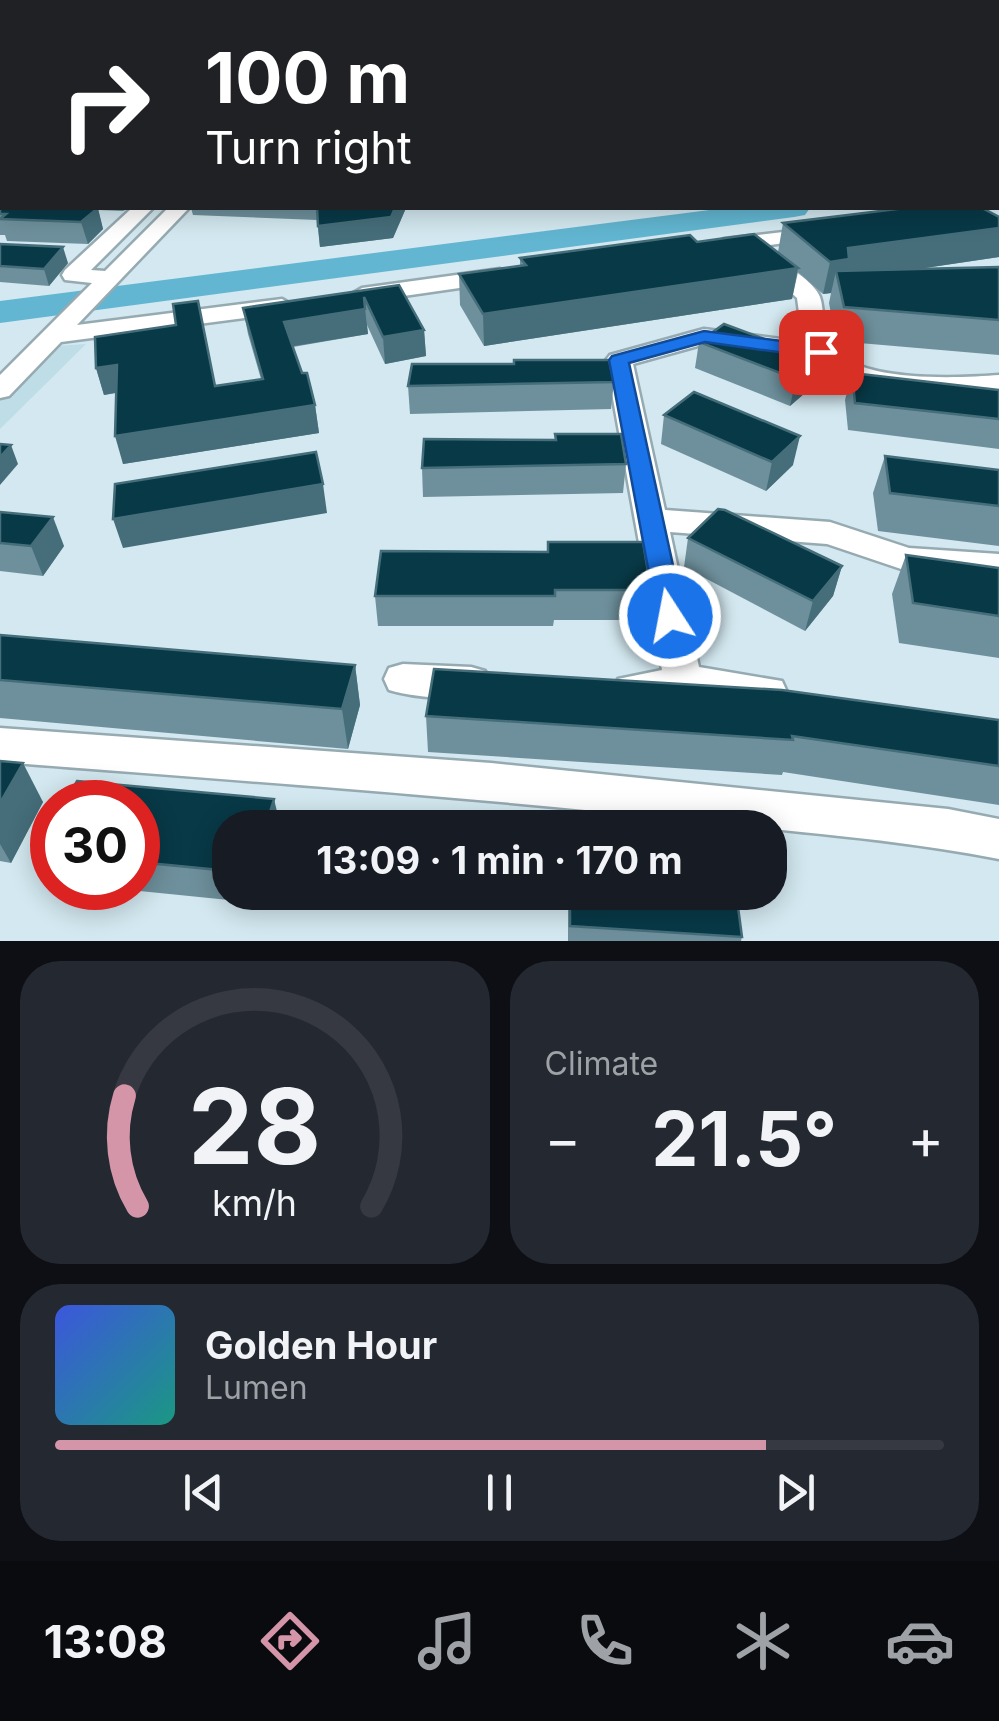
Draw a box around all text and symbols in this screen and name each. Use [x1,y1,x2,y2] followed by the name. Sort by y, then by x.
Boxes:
[205,35,410,120] text: 100 m
[40,40,170,170] icon: right
[205,120,412,175] text: Turn right
[779,310,864,395] pin
[794,325,849,380] icon: arrive
[618,564,722,668] position arrow
[30,780,160,910] speed limit sign: 30
[316,837,683,883] text: 13:09 · 1 min · 170 m
[545,1044,658,1083] text: Climate
[188,1063,321,1189] text: 28
[651,1093,837,1184] text: 21.5°
[545,1106,581,1172] text: −
[908,1106,944,1172] text: +
[212,1181,297,1225] text: km/h
[205,1322,437,1368] text: Golden Hour
[205,1368,308,1407] text: Lumen
[176,1465,231,1520] icon: previous
[472,1465,527,1520] icon: pause
[768,1465,823,1520] icon: next
[255,1606,325,1676] icon: directions
[412,1606,482,1676] icon: music
[570,1606,640,1676] icon: phone
[728,1606,798,1676] icon: climate
[885,1606,955,1676] icon: car
[44,1614,167,1669] text: 13:08

